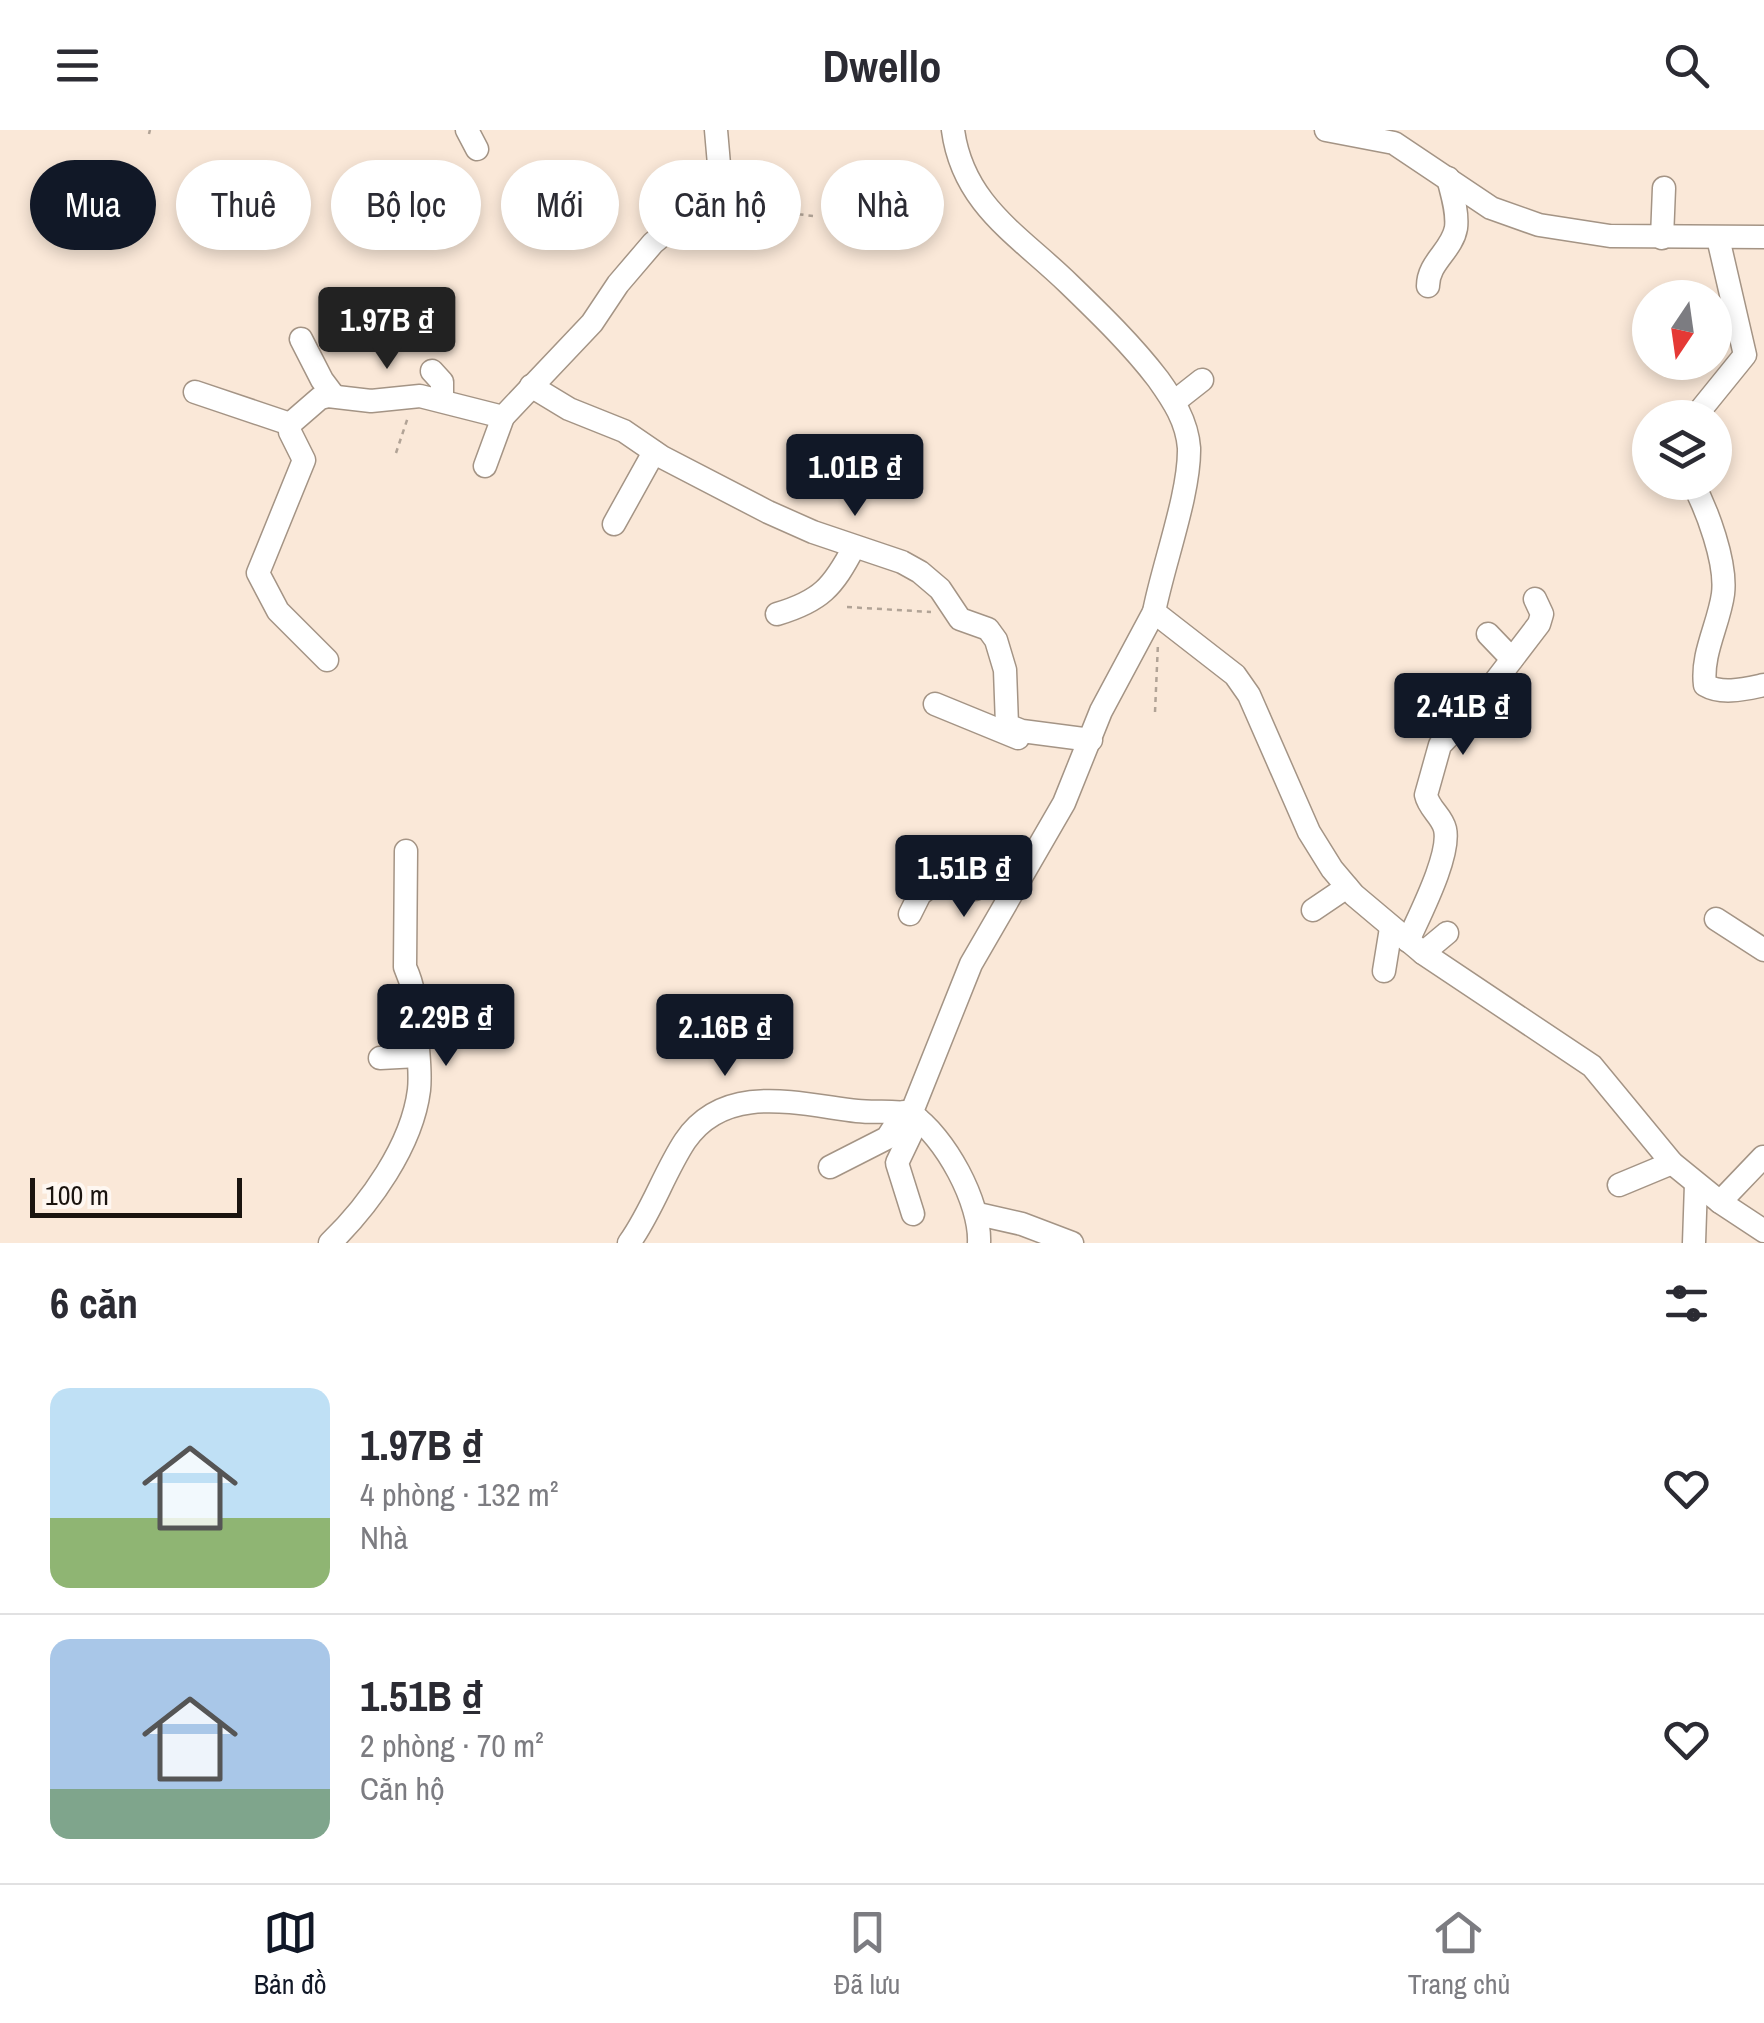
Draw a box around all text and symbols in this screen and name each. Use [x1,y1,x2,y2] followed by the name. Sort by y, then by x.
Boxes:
[823,35,941,96] text: Dwello
[50,38,105,93] icon: menu
[1659,38,1714,93] icon: search
[30,160,156,250] chip: Mua
[176,160,311,250] chip: Thuê
[331,160,481,250] chip: Bộ lọc
[501,160,619,250] chip: Mới
[639,160,801,250] chip: Căn hộ
[821,160,944,250] chip: Nhà
[1632,280,1732,380] north arrow
[1632,280,1732,500] map controls
[295,287,479,372] pin: 1.97B ₫
[340,298,434,341] text: 1.97B ₫
[1632,400,1732,500] button: layers
[763,434,947,519] pin: 1.01B ₫
[808,445,902,488] text: 1.01B ₫
[1371,673,1555,758] pin: 2.41B ₫
[1416,684,1510,727] text: 2.41B ₫
[872,835,1056,920] pin: 1.51B ₫
[917,846,1011,889] text: 1.51B ₫
[354,984,538,1069] pin: 2.29B ₫
[633,994,817,1079] pin: 2.16B ₫
[399,995,493,1038] text: 2.29B ₫
[678,1005,772,1048] text: 2.16B ₫
[30,1173,242,1218] scale bar
[45,1176,109,1214] text: 100 m
[50,1275,138,1331] text: 6 căn
[1659,1276,1714,1331] icon: filters
[360,1417,483,1473] text: 1.97B ₫
[130,1428,250,1548] icon: home
[1659,1461,1714,1516] icon: heart
[360,1473,558,1516] text: 4 phòng · 132 m²
[360,1516,408,1559] text: Nhà
[360,1668,483,1724] text: 1.51B ₫
[130,1679,250,1799] icon: home
[1659,1712,1714,1767] icon: heart
[360,1724,544,1767] text: 2 phòng · 70 m²
[360,1767,445,1810] text: Căn hộ
[254,1905,326,2003] tab: Bản đồ
[834,1905,900,2003] tab: Đã lưu
[1408,1905,1510,2003] tab: Trang chủ

